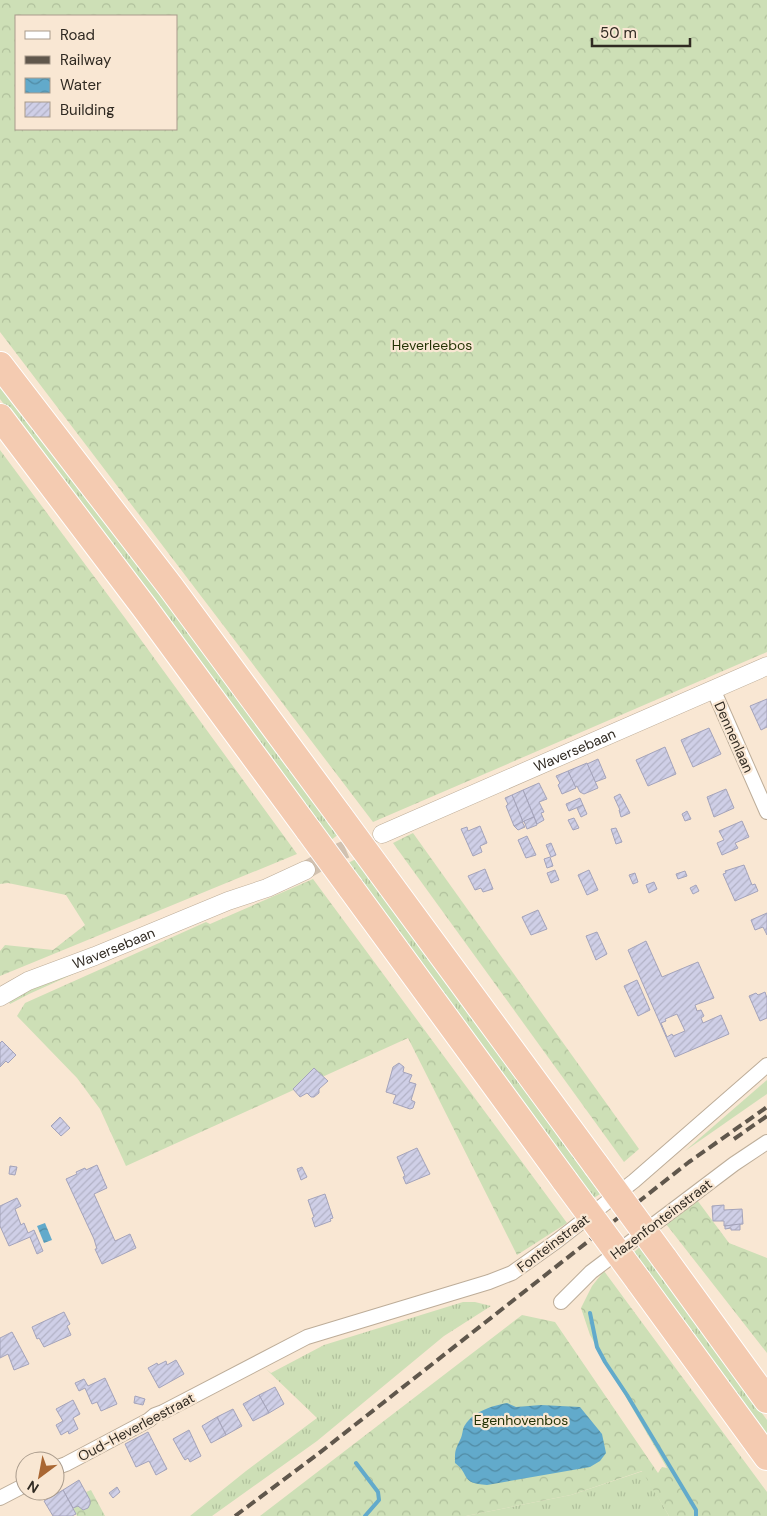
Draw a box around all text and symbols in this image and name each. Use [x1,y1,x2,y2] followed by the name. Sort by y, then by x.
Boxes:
[15,15,178,130] legend
[592,15,690,47] scale bar
[600,23,637,43] text: 50 m
[60,25,95,45] text: Road
[60,50,112,70] text: Railway
[60,75,102,95] text: Water
[60,100,115,120] text: Building
[392,336,472,354] park label: Heverleebos
[710,699,758,775] street label: Dennenlaan
[531,724,618,776] street label: Waversebaan
[70,923,158,973] street label: Waversebaan
[606,1175,716,1263] street label: Hazenfonteinstraat
[513,1210,593,1276] street label: Fonteinstraat
[75,1389,197,1465] street label: Oud-Heverleestraat
[474,1411,568,1429] park label: Egenhovenbos
[15,1451,65,1501] north arrow
[24,1477,42,1497] text: N

